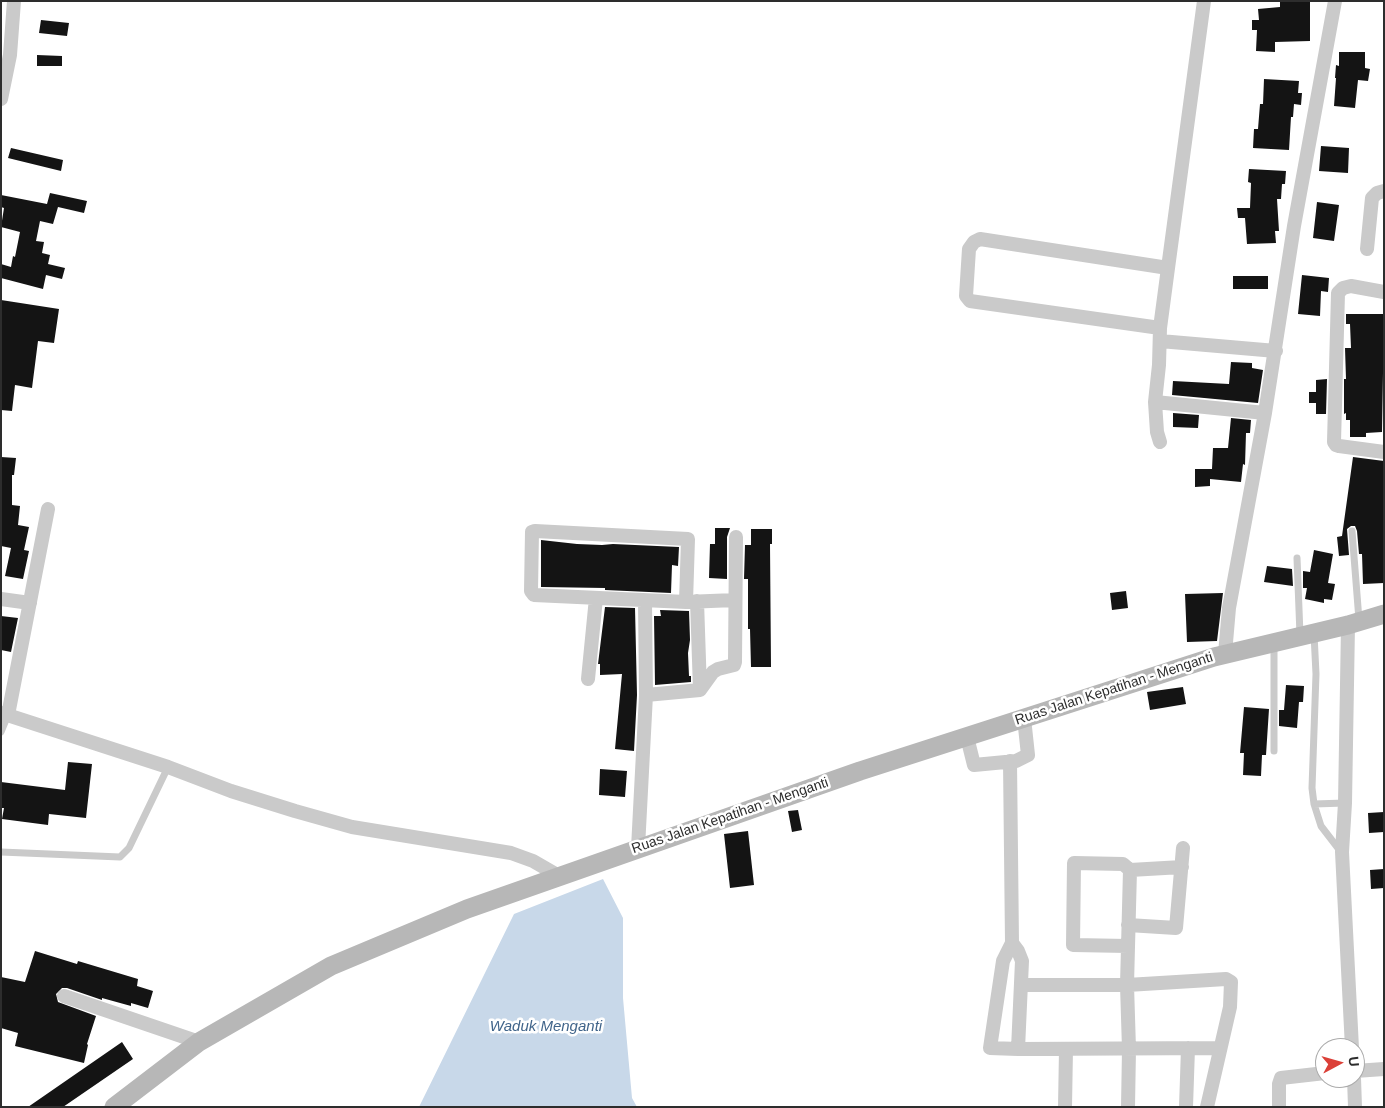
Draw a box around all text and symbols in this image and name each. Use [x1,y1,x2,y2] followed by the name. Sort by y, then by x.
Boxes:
[1013,649,1215,729] street label: Ruas Jalan Kepatihan - Menganti
[629,774,831,858] street label: Ruas Jalan Kepatihan - Menganti
[490,1018,602,1036] water label: Waduk Menganti
[1315,1038,1365,1088] north arrow
[1345,1056,1362,1067] text: U

